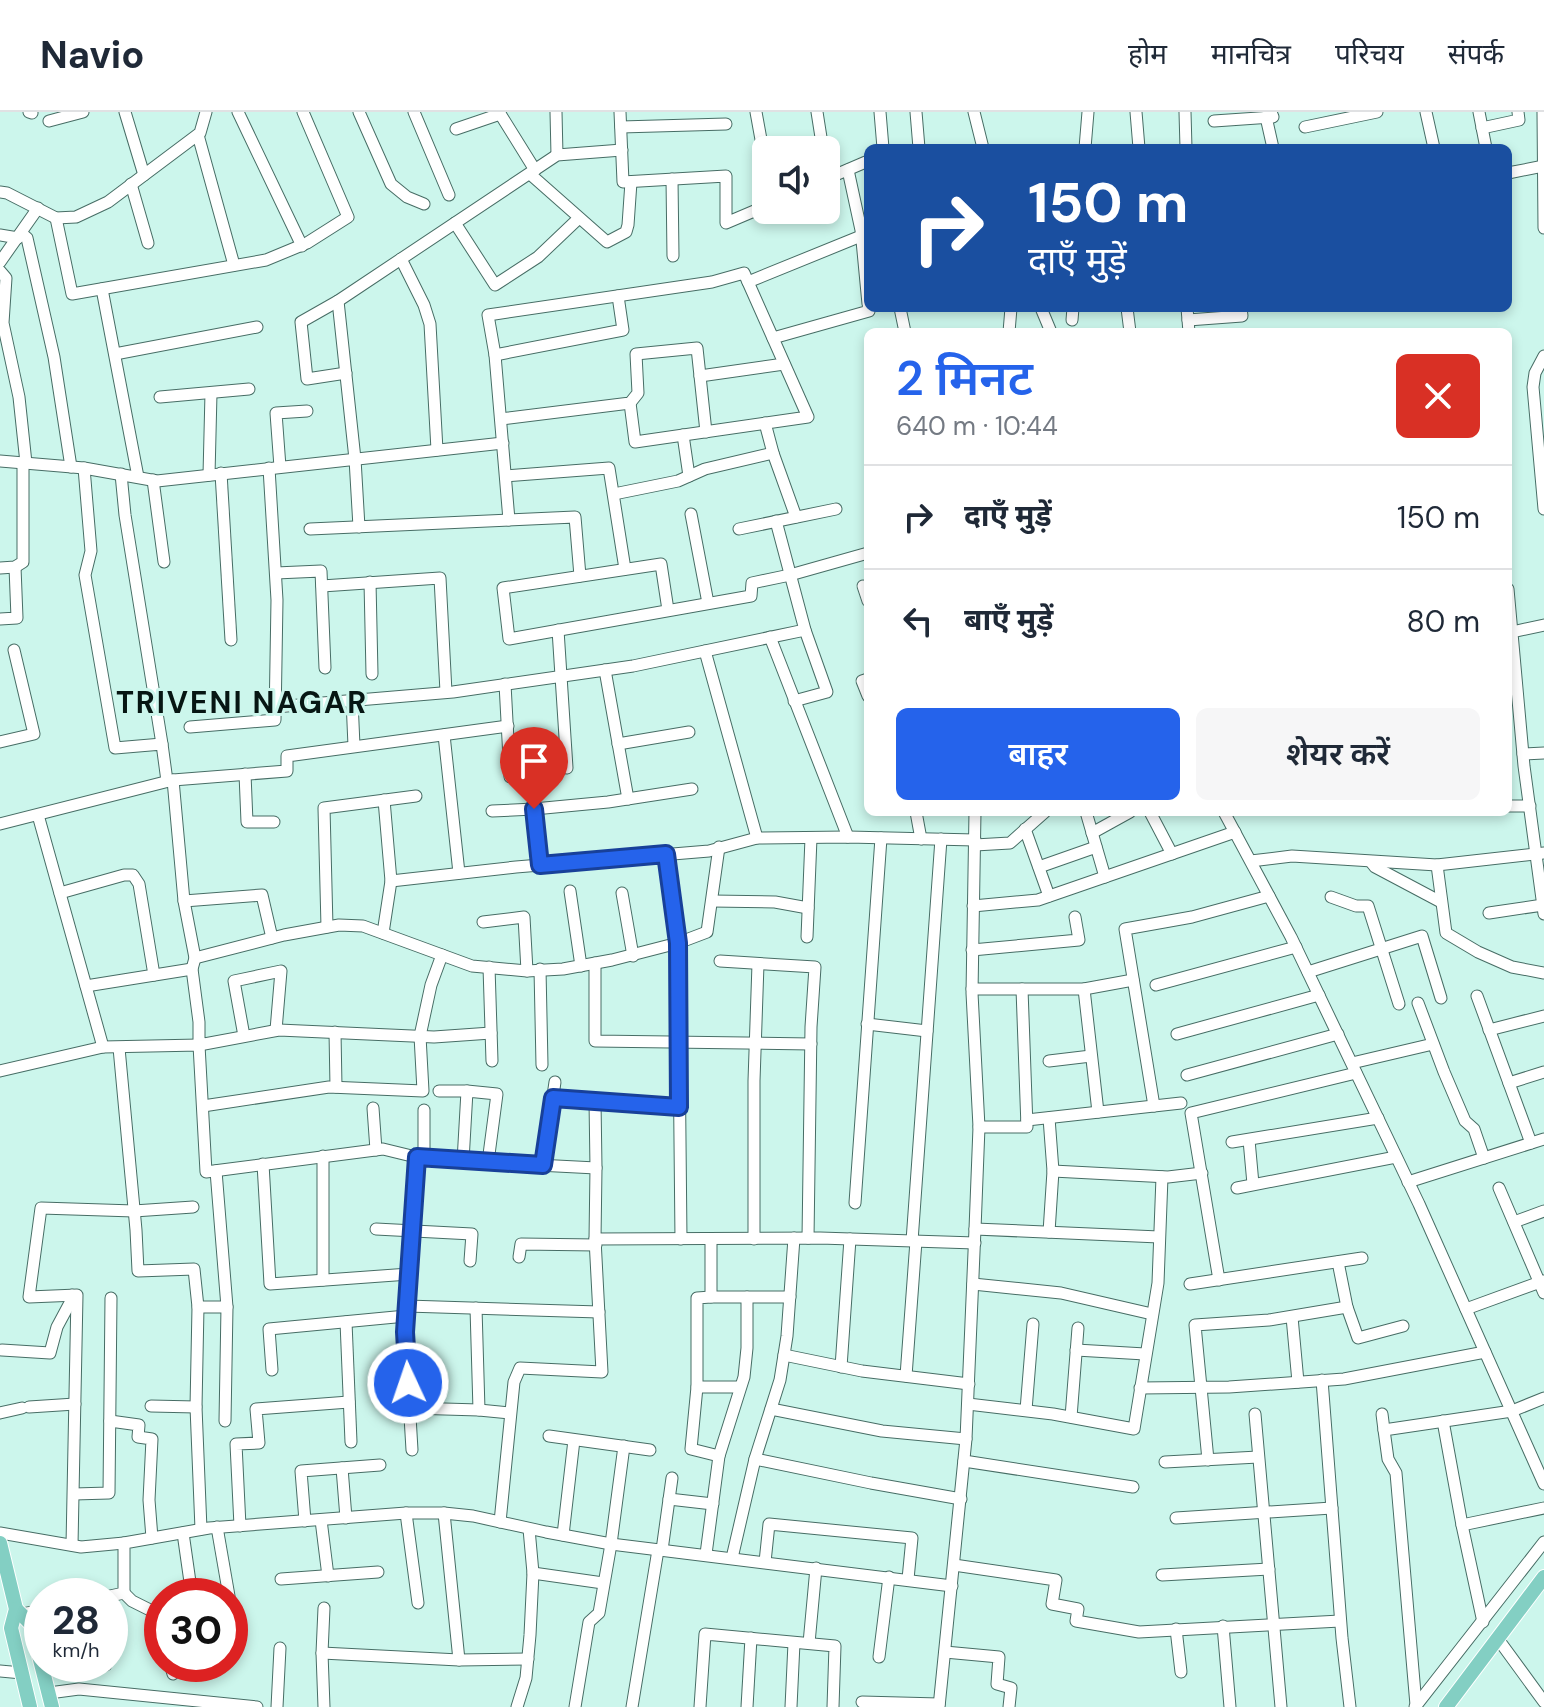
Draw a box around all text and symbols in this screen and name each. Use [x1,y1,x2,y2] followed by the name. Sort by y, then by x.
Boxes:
[40,30,144,80] text: Navio
[1128,36,1167,73] text: होम
[1211,36,1291,73] text: मानचित्र
[1335,36,1404,73] text: परिचय
[1448,36,1504,73] text: संपर्क
[752,136,840,224] map controls
[752,136,840,224] button: sound
[1028,166,1189,239] text: 150 m
[896,176,1000,280] icon: right
[1028,237,1127,284] text: दाएँ मुड़ें
[896,347,1033,410] text: 2 मिनट
[1396,354,1480,438] button: close
[896,409,1058,443] text: 640 m · 10:44
[896,495,940,539] icon: right
[964,496,1052,535] text: दाएँ मुड़ें
[1397,498,1480,537] text: 150 m
[896,599,940,643] icon: left
[964,600,1053,639] text: बाएँ मुड़ें
[1407,602,1480,641] text: 80 m
[116,683,368,722] district label: TRIVENI NAGAR
[896,708,1180,800] button: बाहर
[1196,708,1480,800] button: शेयर करें
[500,727,568,809] pin
[512,739,556,783] icon: arrive
[366,1341,450,1425] position arrow
[144,1578,248,1682] speed limit sign: 30
[52,1594,100,1646] text: 28
[52,1637,100,1663] text: km/h

